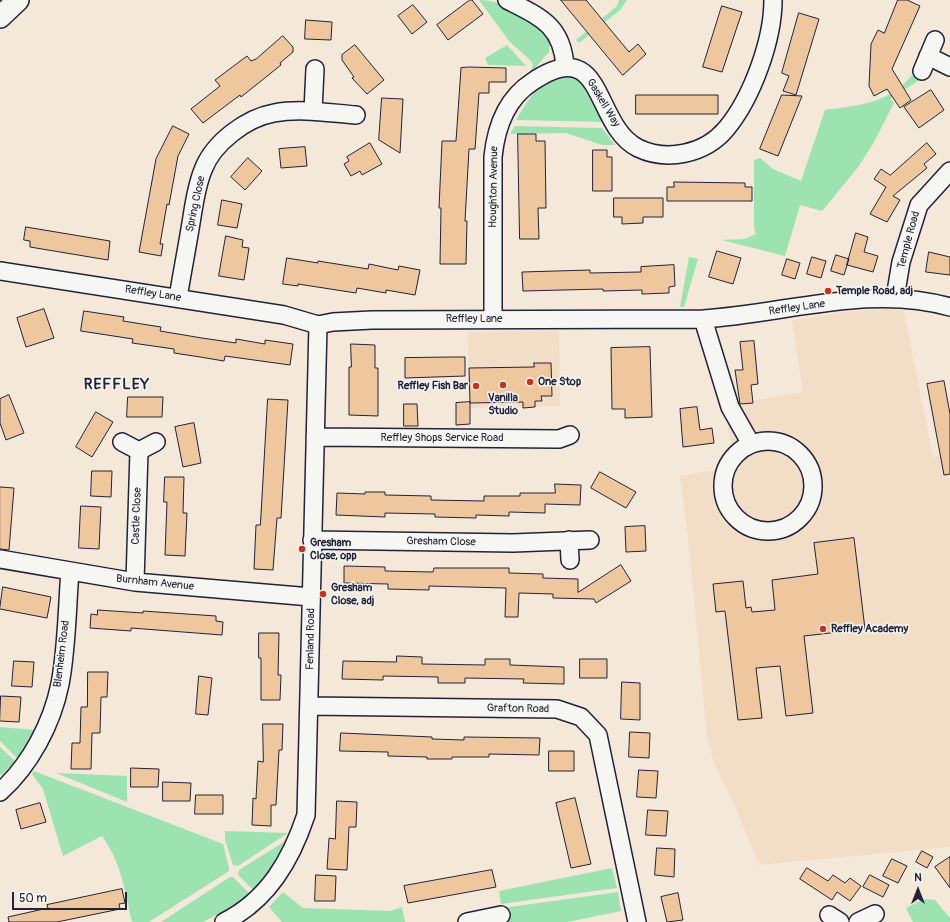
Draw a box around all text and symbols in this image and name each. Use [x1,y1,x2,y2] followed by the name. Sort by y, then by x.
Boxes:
[583,76,623,130] street label: Gaskell Way
[487,146,501,228] street label: Houghton Avenue
[184,175,208,233] street label: Spring Close
[895,210,923,270] street label: Temple Road
[124,283,182,305] street label: Reffley Lane
[836,284,913,298] place label: Temple Road, adj
[823,286,833,296] marker: Temple Road, adj
[768,298,826,318] street label: Reffley Lane
[446,312,502,326] street label: Reffley Lane
[538,375,581,389] place label: One Stop
[84,376,150,394] district label: REFFLEY
[525,377,535,387] marker: One Stop
[398,379,468,393] place label: Reffley Fish Bar
[498,380,508,390] marker: Vanilla Studio
[471,381,481,391] marker: Reffley Fish Bar
[488,391,518,417] place label: Vanilla Studio
[380,431,504,445] street label: Reffley Shops Service Road
[129,487,145,545] street label: Castle Close
[406,535,476,549] street label: Gresham Close
[310,536,357,562] place label: Gresham Close, opp
[297,544,307,554] marker: Gresham Close, opp
[115,572,195,594] street label: Burnham Avenue
[331,581,374,607] place label: Gresham Close, adj
[318,589,328,599] marker: Gresham Close, adj
[304,608,318,670] street label: Fenland Road
[51,620,73,688] street label: Blenheim Road
[831,622,908,636] place label: Reffley Academy
[818,624,828,634] marker: Reffley Academy
[487,702,549,716] street label: Grafton Road
[898,870,938,910] north arrow
[914,871,922,884] text: N
[14,884,129,910] scale bar
[19,891,47,906] text: 50 m

